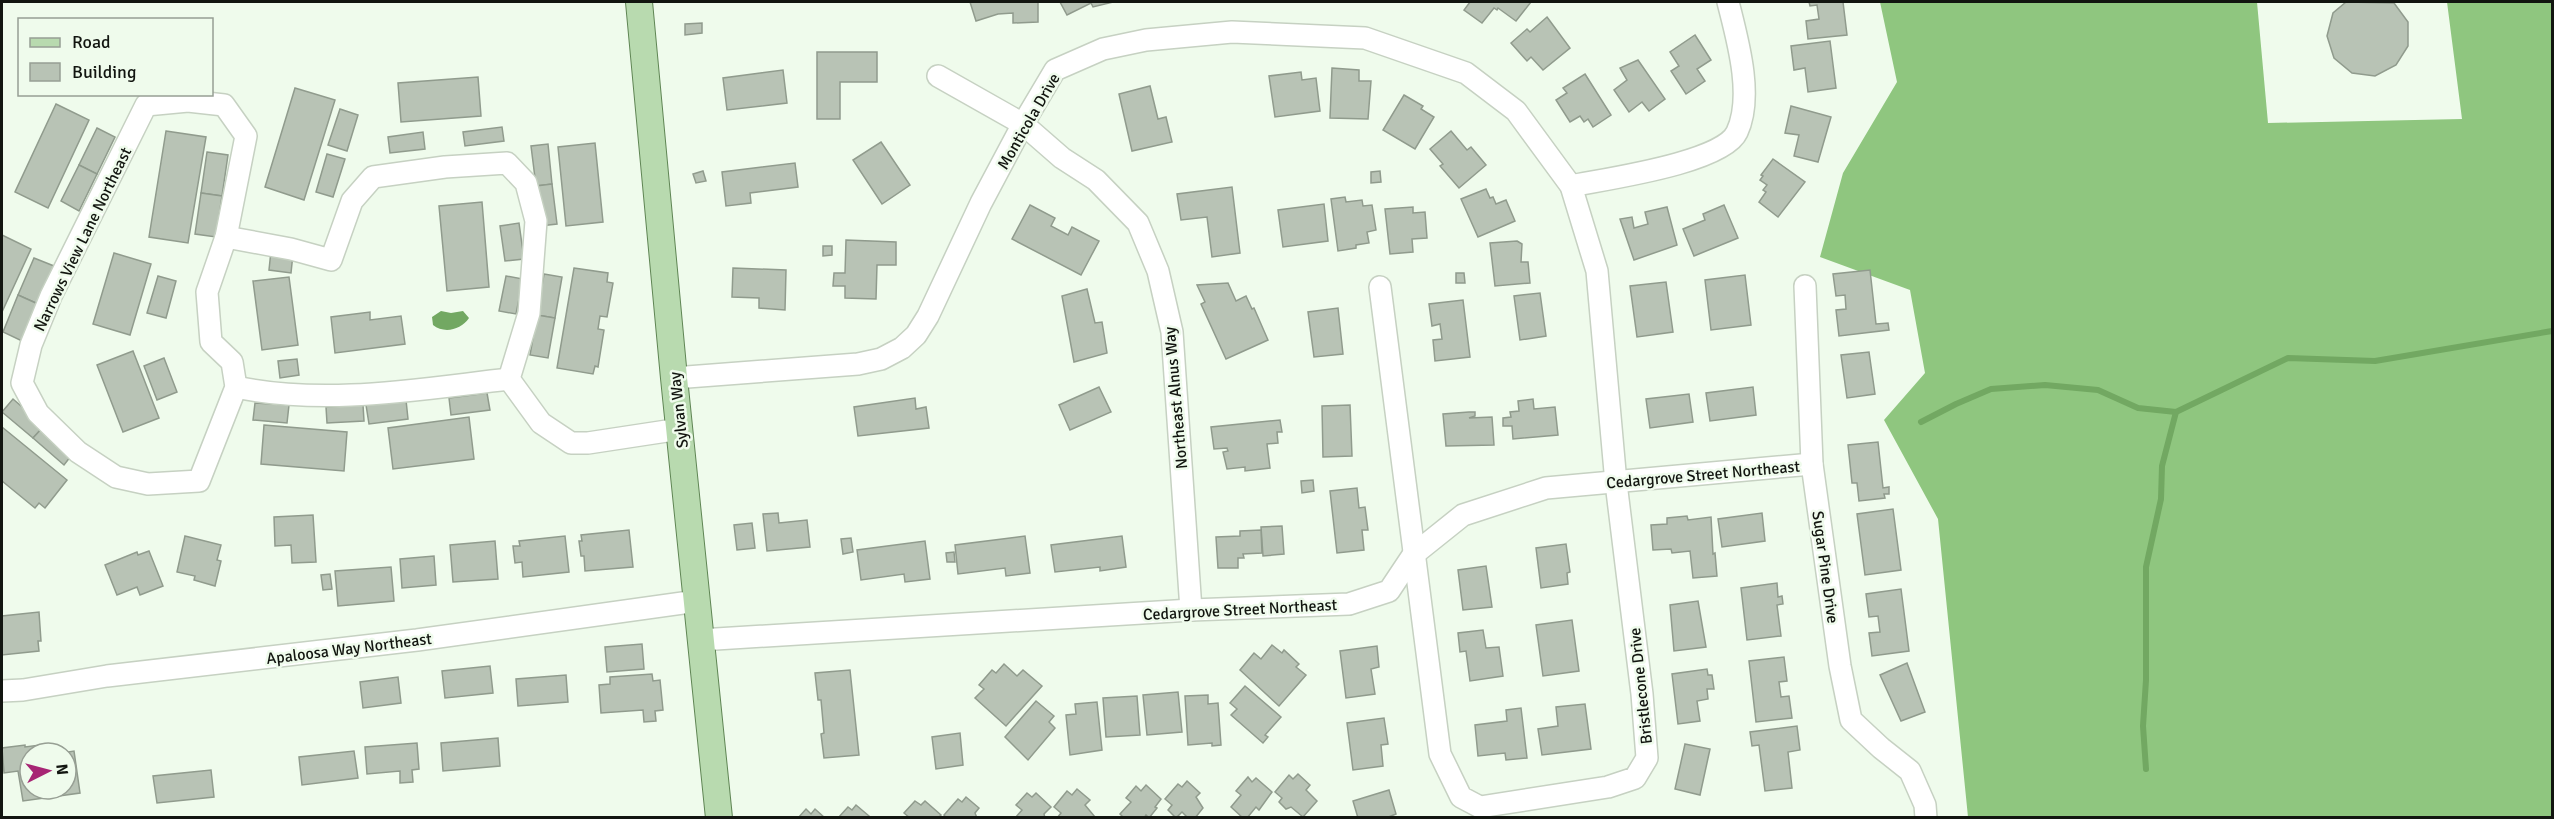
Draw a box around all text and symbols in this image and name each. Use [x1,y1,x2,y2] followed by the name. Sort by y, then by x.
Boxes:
[18,18,213,96] legend
[72,31,111,53] text: Road
[72,61,136,83] text: Building
[993,70,1065,173] street label: Monticola Drive
[30,144,136,335] street label: Narrows View Lane Northeast
[1160,325,1192,470] street label: Northeast Alnus Way
[665,370,693,449] street label: Sylvan Way
[1605,457,1801,493] street label: Cedargrove Street Northeast
[1807,510,1843,625] street label: Sugar Pine Drive
[1142,595,1338,625] street label: Cedargrove Street Northeast
[1625,627,1657,745] street label: Bristlecone Drive
[265,629,433,669] street label: Apaloosa Way Northeast
[18,741,78,801] north arrow
[51,763,72,776] text: N

